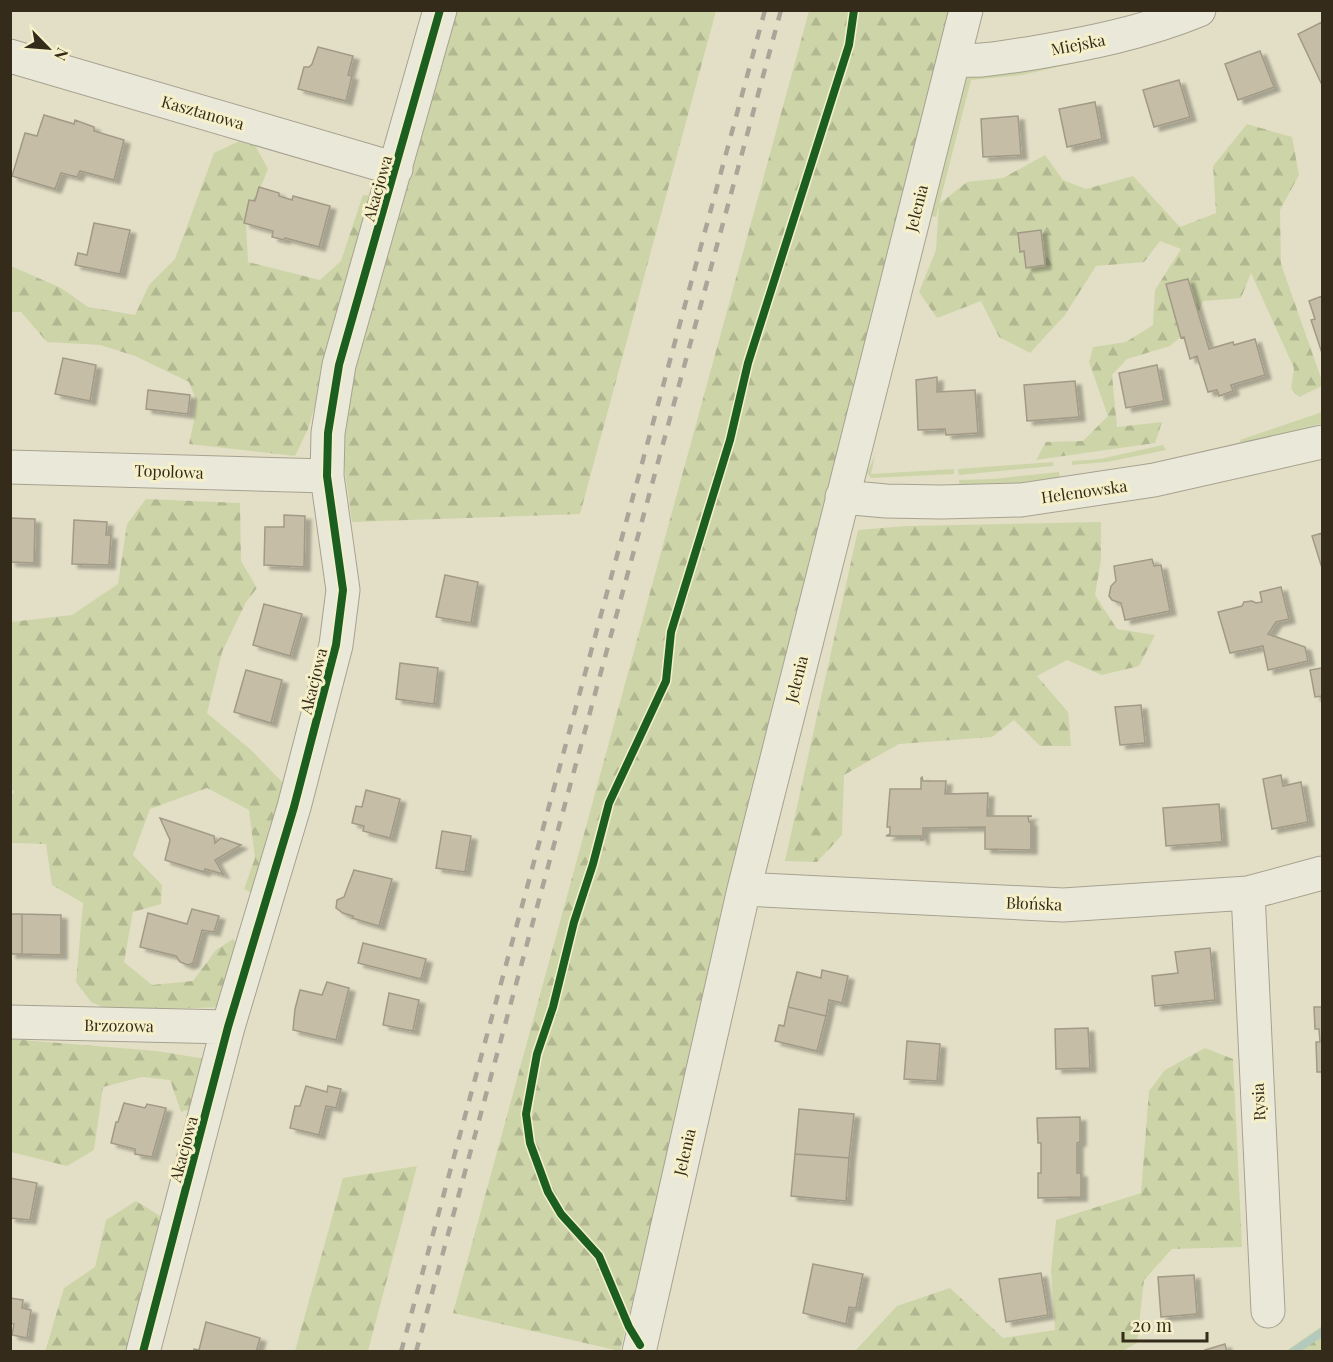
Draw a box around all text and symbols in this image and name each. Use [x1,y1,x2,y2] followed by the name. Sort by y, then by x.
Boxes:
[18,18,78,78] north arrow
[1049,28,1107,60] street label: Miejska
[50,45,74,65] text: N
[159,90,247,134] street label: Kasztanowa
[357,153,396,224] street label: Akacjowa
[900,182,932,235] street label: Jelenia
[134,459,204,483] street label: Topolowa
[1040,475,1128,507] street label: Helenowska
[294,646,331,717] street label: Akacjowa
[780,653,812,706] street label: Jelenia
[1005,892,1063,914] street label: Błońska
[84,1014,154,1036] street label: Brzozowa
[1247,1082,1269,1121] street label: Rysia
[164,1114,202,1185] street label: Akacjowa
[668,1126,700,1179] street label: Jelenia
[1123,1305,1207,1343] scale bar
[1132,1313,1172,1337] text: 20 m

